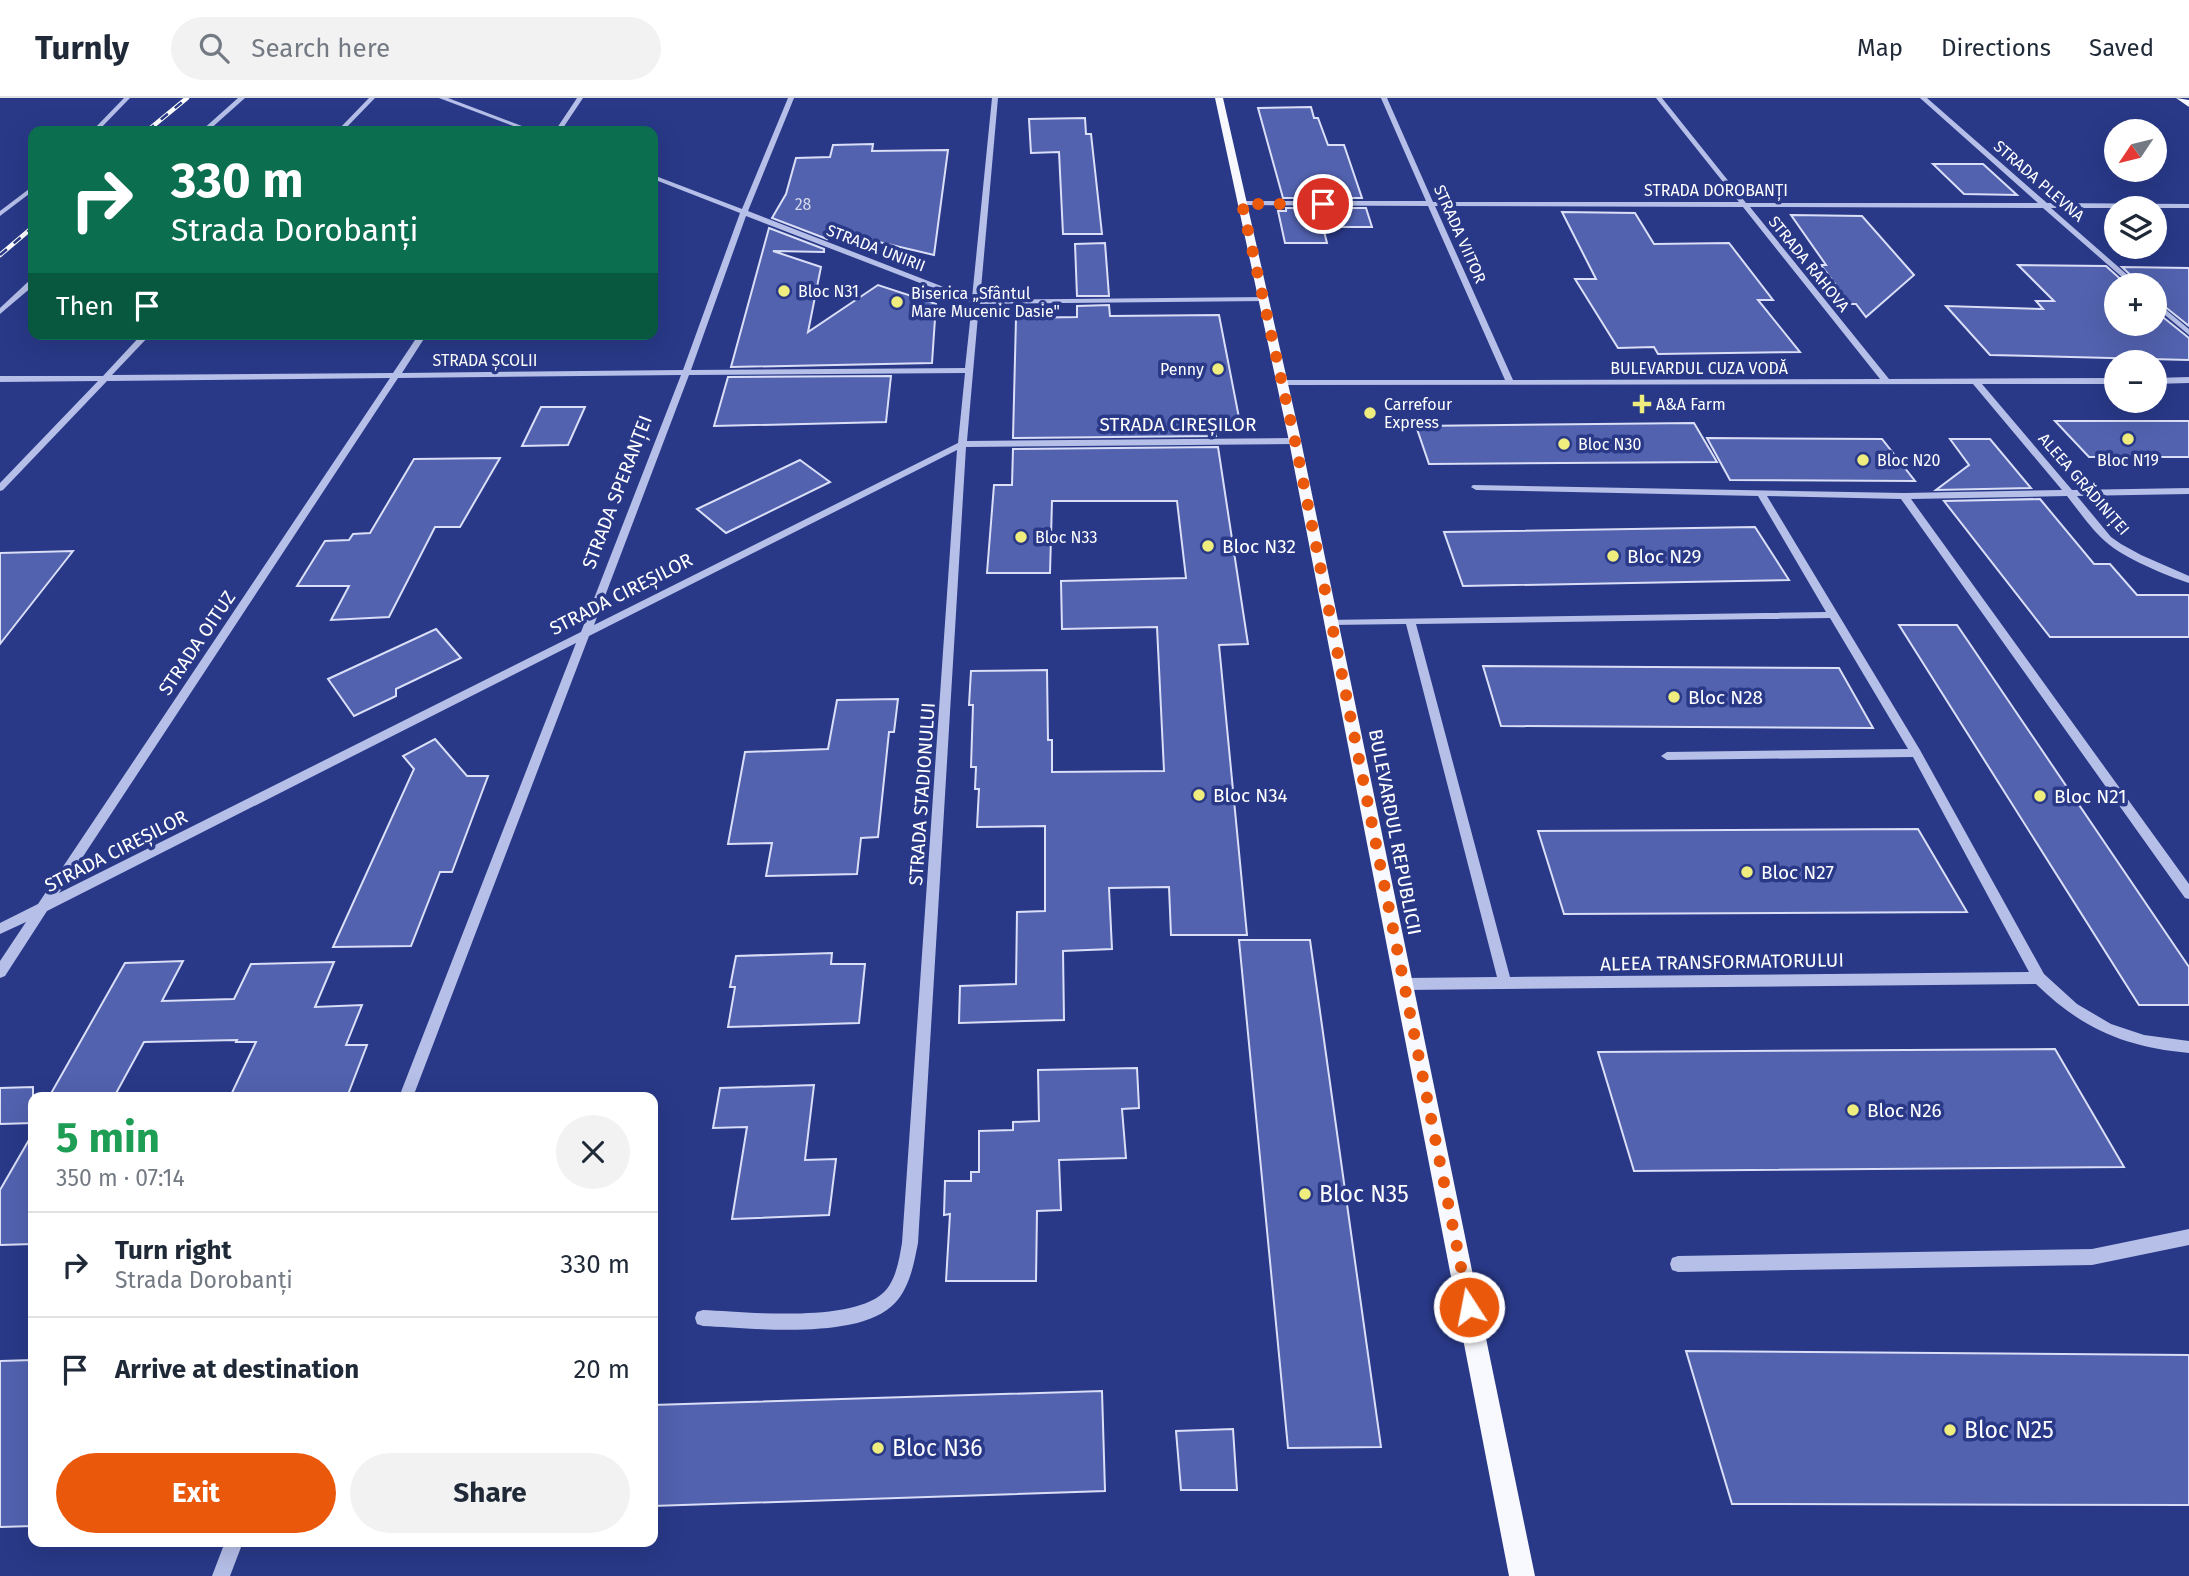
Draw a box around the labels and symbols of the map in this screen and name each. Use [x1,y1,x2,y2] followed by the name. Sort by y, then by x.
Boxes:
[2104,119,2166,182] north arrow
[1990,136,2089,226] street label: STRADA PLEVNA
[1293,174,1353,234] pin
[1644,181,1788,201] street label: STRADA DOROBANȚI
[1430,182,1490,286] street label: STRADA VIITOR
[795,195,812,214] house number: 28
[1765,212,1854,316] street label: STRADA RAHOVA
[824,220,928,276] street label: STRADA UNIRII
[798,282,859,301] place label: Bloc N31
[776,283,792,299] marker: Bloc N31
[911,284,1060,321] place label: Biserica „Sfântul Mare Mucenic Dasie"
[889,294,905,310] marker: Biserica „Sfântul Mare Mucenic Dasie"
[433,351,537,371] street label: STRADA ȘCOLII
[1610,358,1789,378] street label: BULEVARDUL CUZA VODĂ
[1160,360,1204,379] place label: Penny
[1210,361,1226,377] marker: Penny
[1384,395,1453,432] place label: Carrefour Express
[1656,395,1726,414] place label: A&A Farm
[1634,396,1650,412] marker: A&A Farm
[1362,405,1378,421] marker: Carrefour Express
[577,412,658,572] street label: STRADA SPERANȚEI
[1099,413,1257,437] street label: STRADA CIREȘILOR
[2034,428,2134,540] street label: ALEEA GRĂDINIȚEI
[2120,431,2136,447] marker: Bloc N19
[1578,435,1641,454] place label: Bloc N30
[1556,436,1572,452] marker: Bloc N30
[1877,451,1940,470] place label: Bloc N20
[2097,451,2159,470] place label: Bloc N19
[1855,452,1871,468] marker: Bloc N20
[1035,528,1097,547] place label: Bloc N33
[1013,529,1029,545] marker: Bloc N33
[1222,535,1296,558] place label: Bloc N32
[1200,538,1216,554] marker: Bloc N32
[1627,545,1701,568] place label: Bloc N29
[546,548,697,641] street label: STRADA CIREȘILOR
[1605,548,1621,564] marker: Bloc N29
[154,586,240,700] street label: STRADA OITUZ
[1688,686,1763,709] place label: Bloc N28
[1666,689,1682,705] marker: Bloc N28
[904,702,940,886] street label: STRADA STADIONULUI
[1364,727,1426,937] street label: BULEVARDUL REPUBLICII
[1213,784,1288,807] place label: Bloc N34
[2054,785,2126,808] place label: Bloc N21
[1191,787,1207,803] marker: Bloc N34
[2032,788,2048,804] marker: Bloc N21
[41,805,192,898] street label: STRADA CIREȘILOR
[1761,861,1834,884] place label: Bloc N27
[1739,864,1755,880] marker: Bloc N27
[1600,948,1844,976] street label: ALEEA TRANSFORMATORULUI
[1867,1099,1942,1122] place label: Bloc N26
[1845,1102,1861,1118] marker: Bloc N26
[1319,1180,1409,1208] place label: Bloc N35
[1297,1186,1313,1202] marker: Bloc N35
[1432,1270,1506,1344] position arrow
[1964,1416,2054,1444] place label: Bloc N25
[1942,1422,1958,1438] marker: Bloc N25
[892,1434,983,1462] place label: Bloc N36
[870,1440,886,1456] marker: Bloc N36

